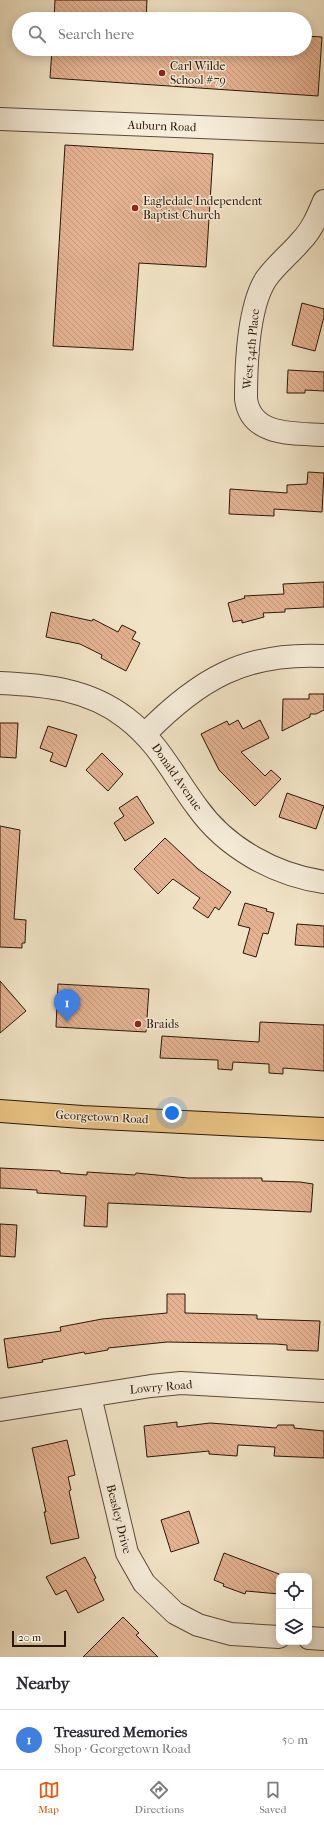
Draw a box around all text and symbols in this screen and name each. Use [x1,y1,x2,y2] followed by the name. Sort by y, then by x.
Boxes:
[12,12,312,56] search box
[26,23,48,45] icon: search
[58,25,134,43] text: Search here
[170,59,226,87] place label: Carl Wilde School #79
[157,68,167,78] marker: Carl Wilde School #79
[126,118,197,134] street label: Auburn Road
[143,194,263,222] place label: Eagledale Independent Baptist Church
[130,203,140,213] marker: Eagledale Independent Baptist Church
[240,308,262,391] street label: West 34th Place
[149,741,205,813] street label: Donald Avenue
[54,989,80,1022] pin: 1
[146,1017,179,1031] place label: Braids
[133,1019,143,1029] marker: Braids
[162,1103,182,1123] your location
[55,1108,149,1126] street label: Georgetown Road
[129,1377,193,1397] street label: Lowry Road
[104,1483,134,1555] street label: Beasley Drive
[276,1573,312,1645] map controls
[276,1573,312,1609] button: locate
[276,1609,312,1645] button: layers
[12,1629,66,1648] scale bar
[18,1631,41,1644] text: 20 m
[16,1673,70,1693] text: Nearby
[54,1723,187,1741] text: Treasured Memories
[27,1732,31,1747] text: 1
[282,1732,308,1747] text: 50 m
[54,1741,191,1756] text: Shop · Georgetown Road
[38,1779,60,1816] tab: Map
[135,1779,184,1816] tab: Directions
[259,1779,286,1816] tab: Saved

